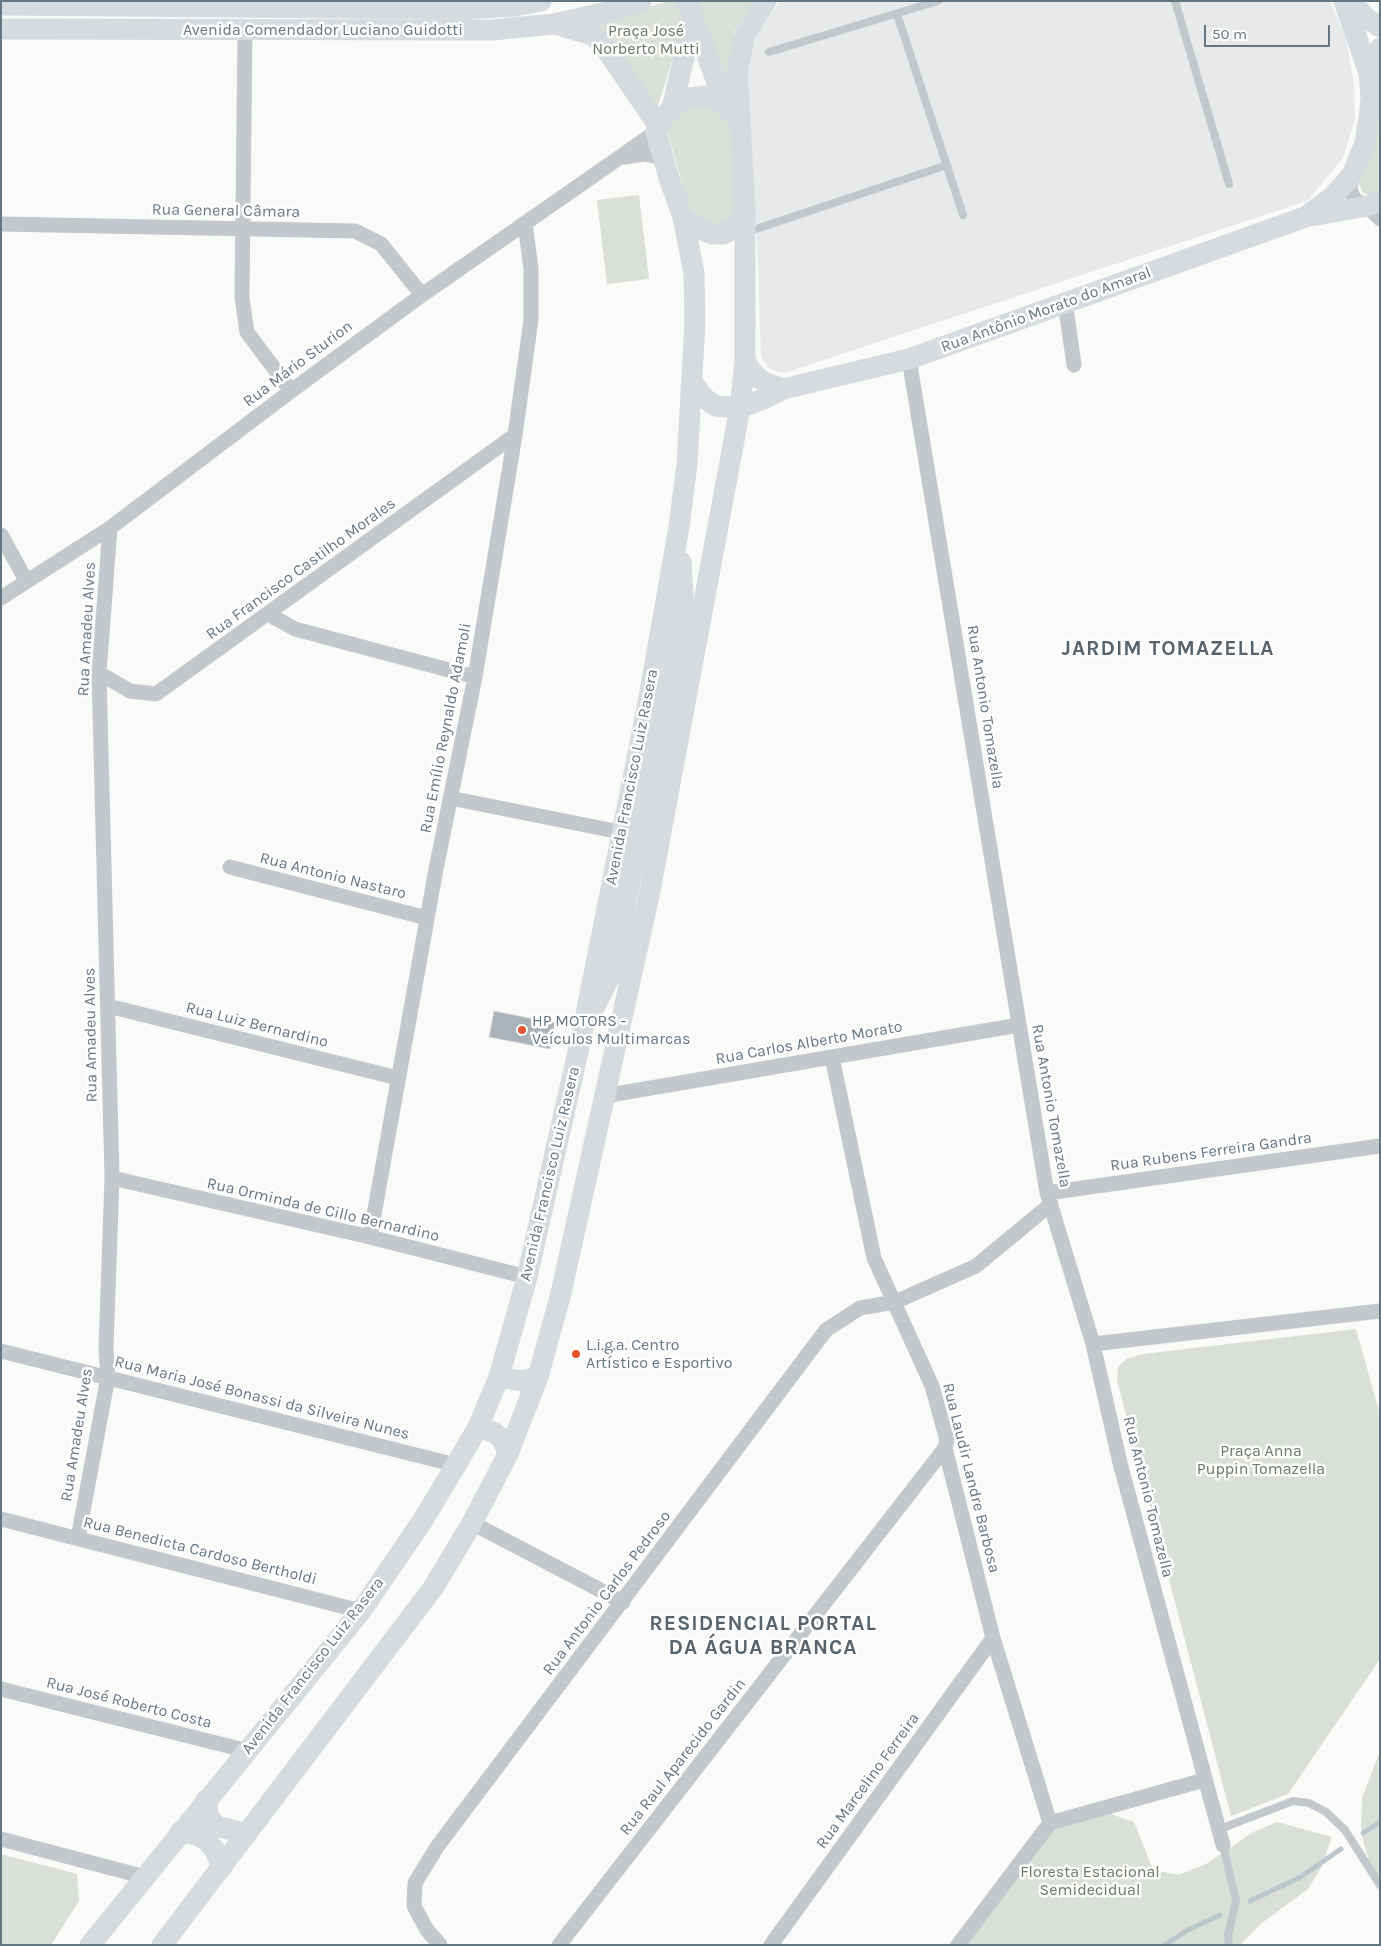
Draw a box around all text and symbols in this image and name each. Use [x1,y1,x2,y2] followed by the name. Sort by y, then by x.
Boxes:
[1206,15,1332,47] scale bar
[183,20,463,40] street label: Avenida Comendador Luciano Guidotti
[592,21,700,59] park label: Praça José Norberto Mutti
[1212,25,1247,43] text: 50 m
[152,200,300,222] street label: Rua General Câmara
[938,263,1154,357] street label: Rua Antônio Morato do Amaral
[240,317,356,411] street label: Rua Mário Sturion
[203,494,399,644] street label: Rua Francisco Castilho Morales
[74,561,100,697] street label: Rua Amadeu Alves
[416,621,476,835] street label: Rua Emílio Reynaldo Adamoli
[963,624,1007,790] street label: Rua Antonio Tomazella
[1060,636,1276,662] district label: JARDIM TOMAZELLA
[602,667,662,887] street label: Avenida Francisco Luiz Rasera
[258,849,408,903] street label: Rua Antonio Nastaro
[80,968,102,1102] street label: Rua Amadeu Alves
[184,998,330,1052] street label: Rua Luiz Bernardino
[532,1011,690,1049] place label: HP MOTORS - Veículos Multimarcas
[714,1017,904,1069] street label: Rua Carlos Alberto Morato
[1027,1023,1075,1189] street label: Rua Antonio Tomazella
[516,1024,528,1036] marker: HP MOTORS - Veículos Multimarcas
[516,1065,584,1283] street label: Avenida Francisco Luiz Rasera
[1109,1128,1313,1176] street label: Rua Rubens Ferreira Gandra
[205,1174,441,1246] street label: Rua Orminda de Cillo Bernardino
[586,1335,733,1373] place label: L.i.g.a. Centro Artístico e Esportivo
[570,1348,582,1360] marker: L.i.g.a. Centro Artístico e Esportivo
[113,1352,411,1444] street label: Rua Maria José Bonassi da Silveira Nunes
[57,1367,97,1503] street label: Rua Amadeu Alves
[938,1381,1004,1575] street label: Rua Laudir Landre Barbosa
[1119,1414,1177,1580] street label: Rua Antonio Tomazella
[1197,1441,1325,1479] park label: Praça Anna Puppin Tomazella
[539,1507,675,1679] street label: Rua Antonio Carlos Pedroso
[81,1513,319,1589] street label: Rua Benedicta Cardoso Bertholdi
[238,1574,388,1758] street label: Avenida Francisco Luiz Rasera
[647,1611,879,1661] district label: RESIDENCIAL PORTAL DA ÁGUA BRANCA
[44,1673,214,1733] street label: Rua José Roberto Costa
[616,1675,750,1839] street label: Rua Raul Aparecido Gardin
[812,1709,924,1853] street label: Rua Marcelino Ferreira
[1020,1862,1160,1900] park label: Floresta Estacional Semidecidual

